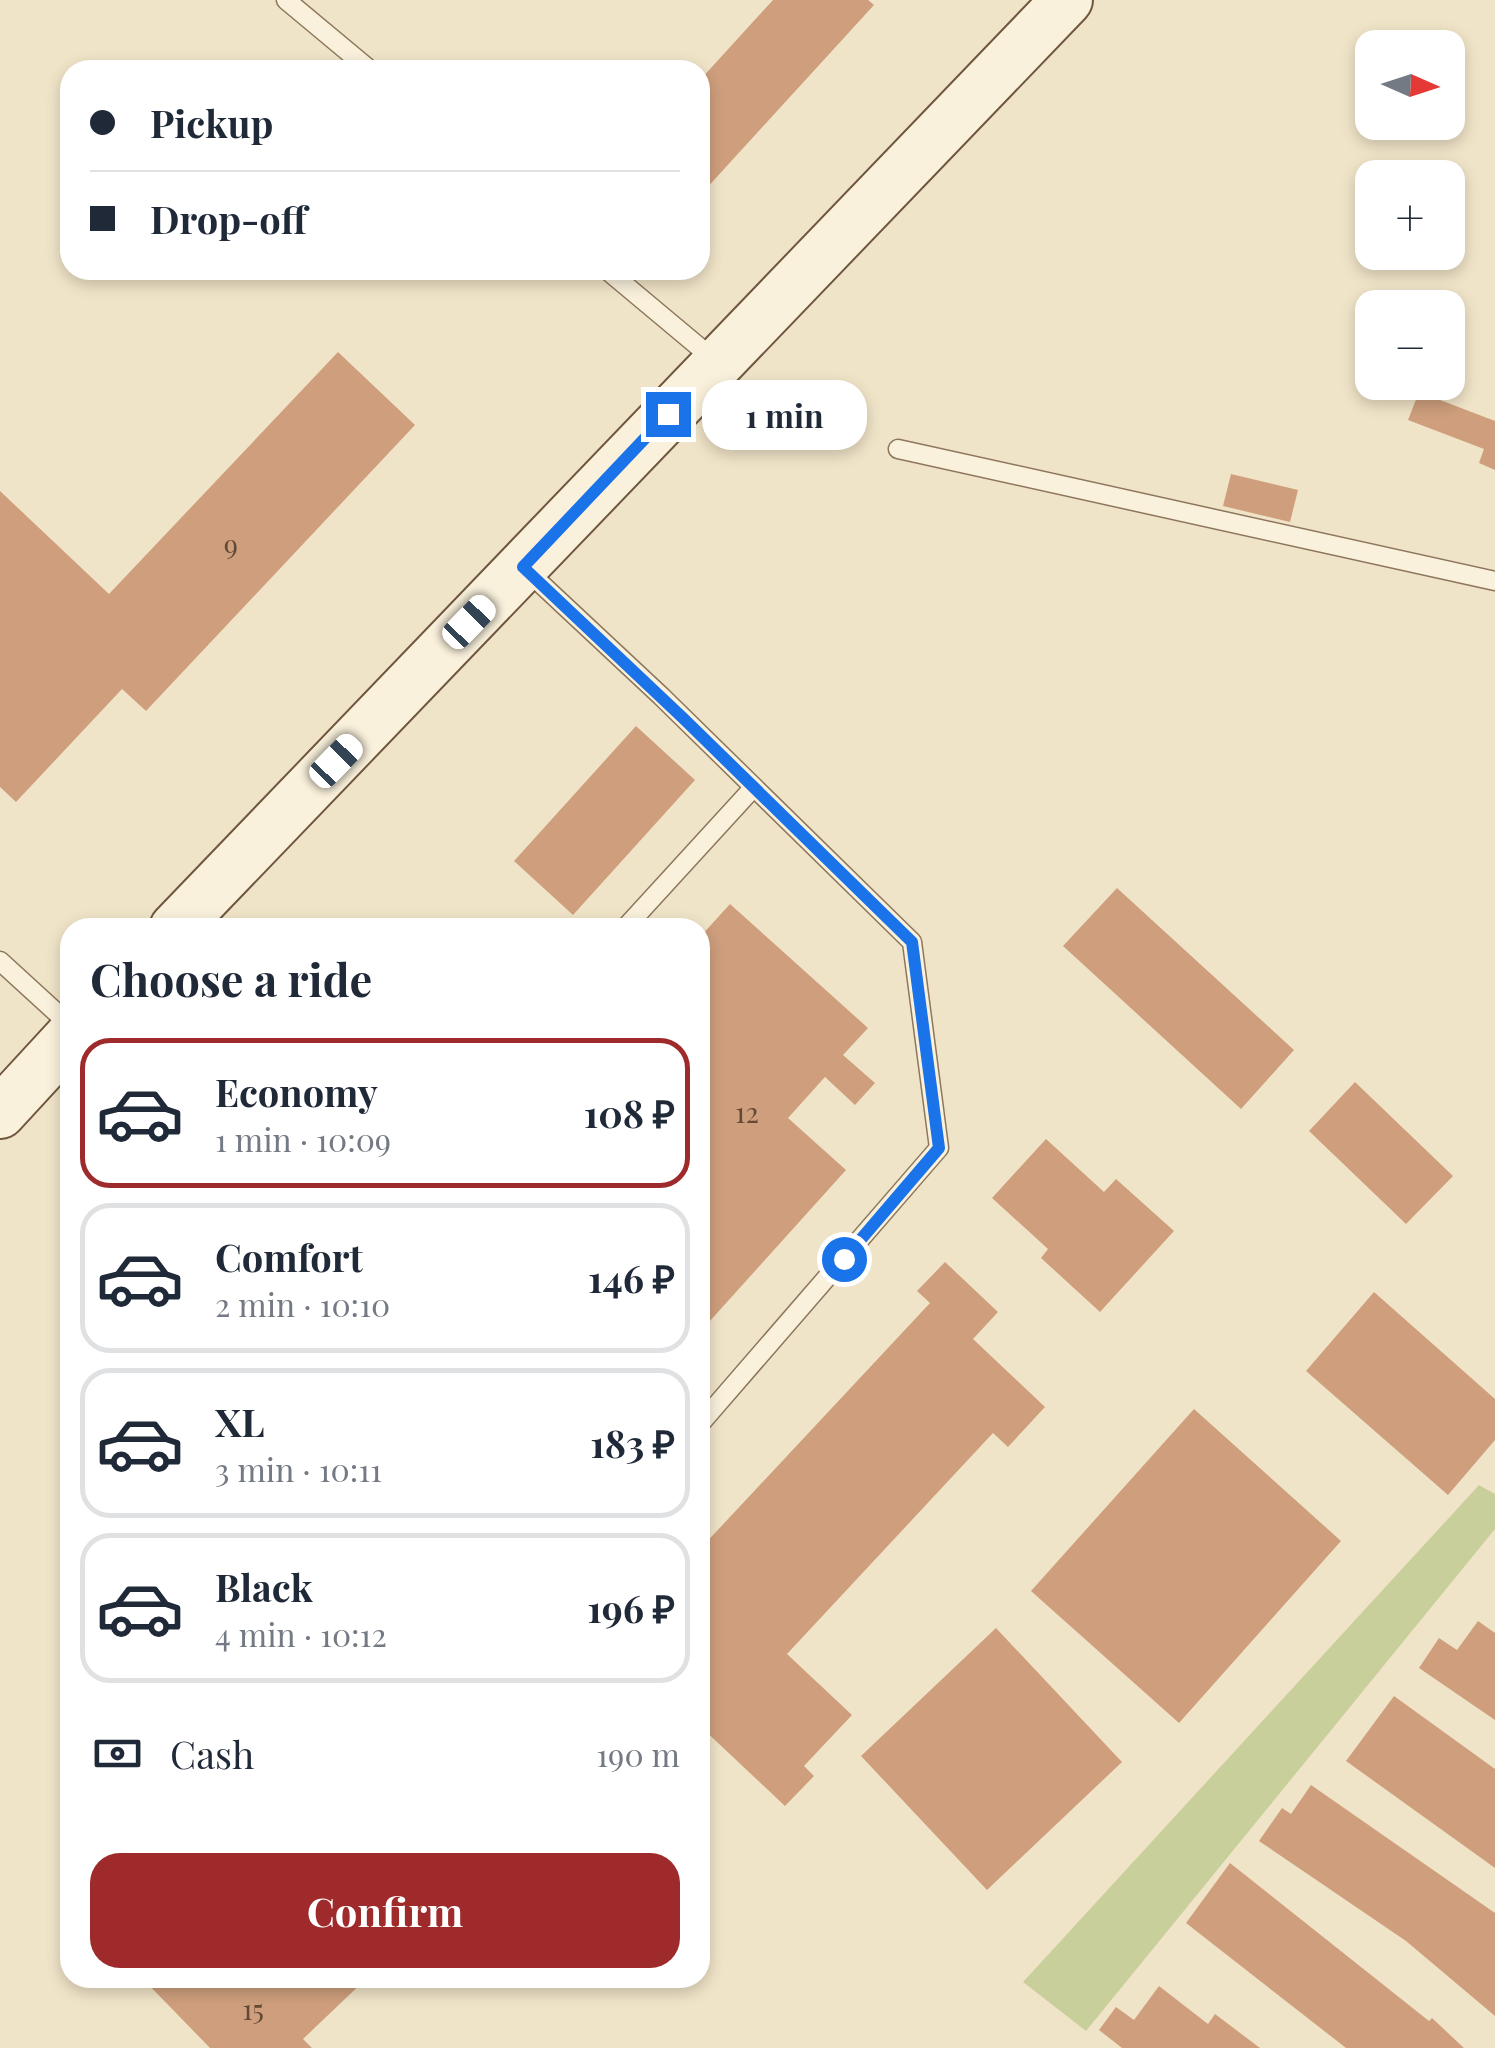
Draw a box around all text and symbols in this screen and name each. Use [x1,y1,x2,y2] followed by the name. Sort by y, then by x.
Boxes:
[1355,30,1465,140] north arrow
[1355,30,1465,400] map controls
[150,97,273,148] text: Pickup
[1355,160,1465,270] button: +
[150,193,307,244] text: Drop-off
[1355,290,1465,400] button: −
[703,379,868,449] callout: 1 min
[646,392,691,437] route end
[745,393,824,436] text: 1 min
[224,525,238,562] house number: 9
[437,590,501,654] car
[304,729,368,793] car
[90,948,372,1008] text: Choose a ride
[215,1066,378,1117] text: Economy
[95,1068,185,1158] icon: car
[584,1087,675,1138] text: 108 ₽
[735,1093,759,1130] house number: 12
[215,1117,391,1160] text: 1 min · 10:09
[215,1231,363,1282] text: Comfort
[95,1233,185,1323] icon: car
[822,1237,867,1282] route start
[588,1252,675,1303] text: 146 ₽
[215,1282,390,1325] text: 2 min · 10:10
[215,1396,264,1447] text: XL
[95,1398,185,1488] icon: car
[590,1417,675,1468] text: 183 ₽
[215,1447,382,1490] text: 3 min · 10:11
[215,1561,313,1612] text: Black
[95,1563,185,1653] icon: car
[587,1582,675,1633] text: 196 ₽
[215,1612,387,1655] text: 4 min · 10:12
[90,1726,145,1781] icon: cash
[170,1728,254,1779] text: Cash
[596,1732,680,1775] text: 190 m
[90,1853,680,1968] button: Confirm
[242,1990,264,2027] house number: 15

